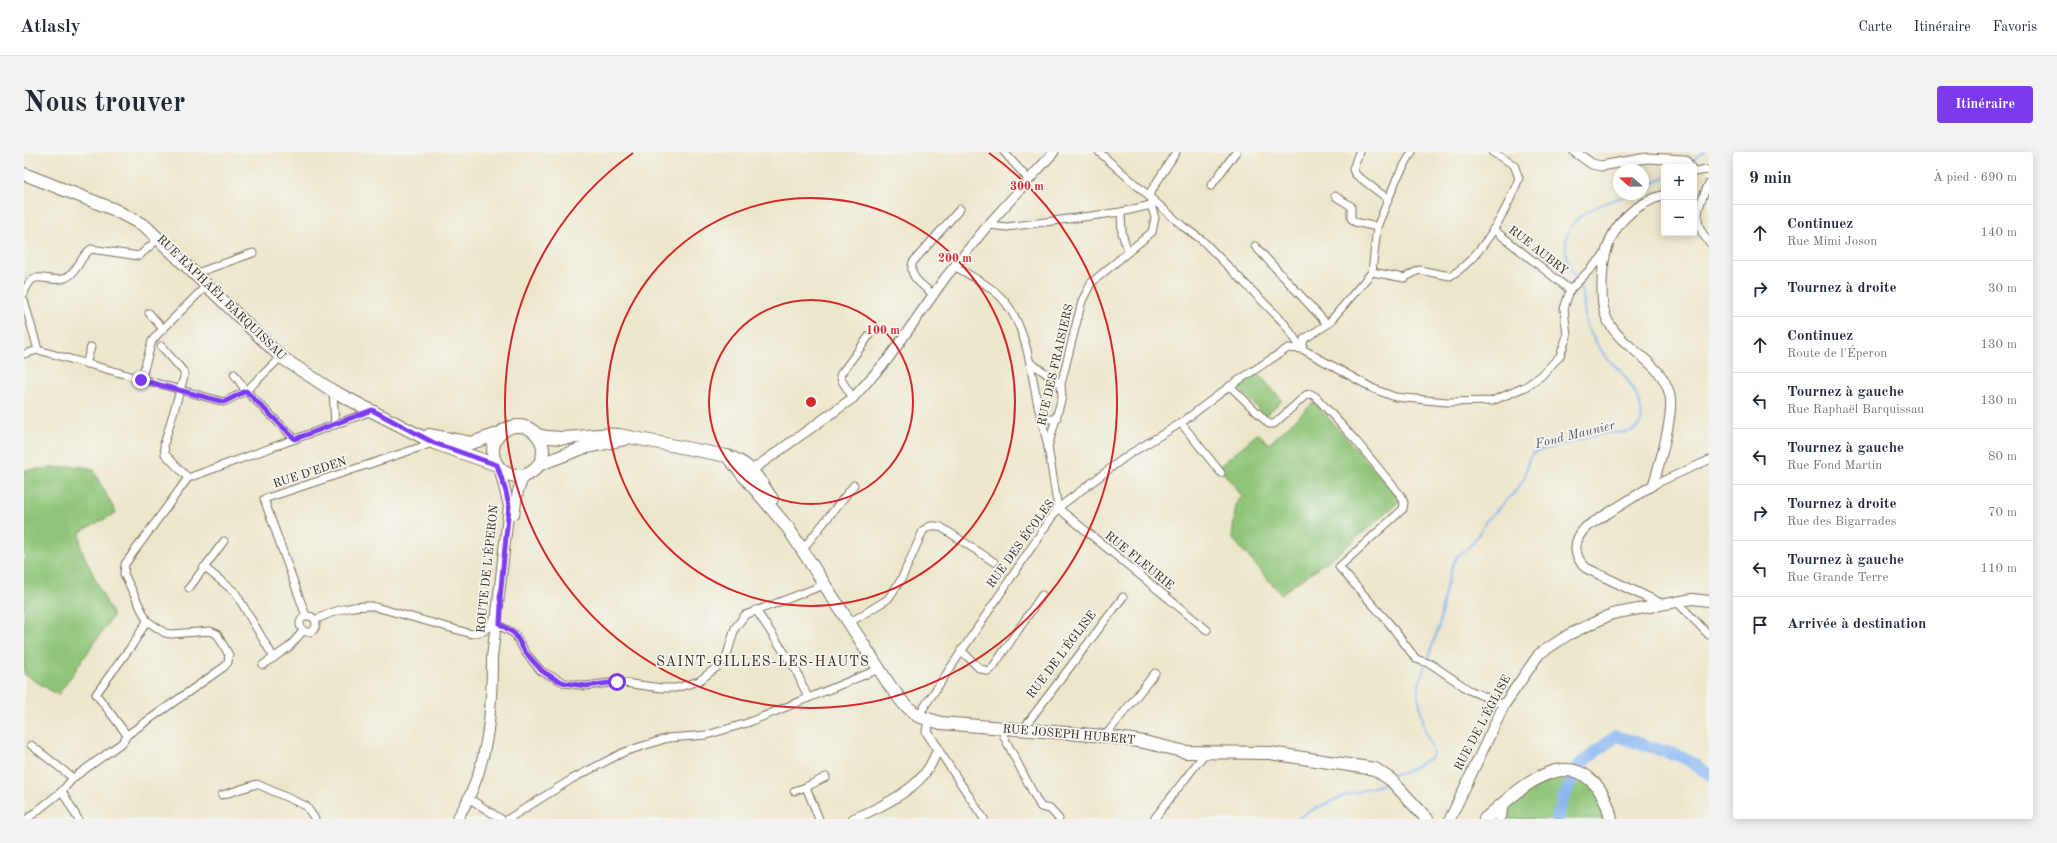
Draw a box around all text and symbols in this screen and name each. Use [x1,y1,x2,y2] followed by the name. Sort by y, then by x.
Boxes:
[20,18,81,37] text: Atlasly
[1858,20,1892,34] text: Carte
[1914,20,1971,34] text: Itinéraire
[1993,20,2037,34] text: Favoris
[1937,86,2033,123] button: Itinéraire
[24,90,185,118] text: Nous trouver
[1613,164,1649,200] north arrow
[1661,164,1697,236] map controls
[1661,164,1697,200] button: +
[1749,170,1792,187] text: 9 min
[1933,171,2017,184] text: À pied · 690 m
[1010,181,1044,193] text: 300 m
[1661,200,1697,236] button: −
[1787,217,1853,232] text: Continuez
[1749,222,1771,244] icon: ahead
[1506,224,1570,278] street label: RUE AUBRY
[1980,226,2017,239] text: 140 m
[154,231,291,363] street label: RUE RAPHAËL BARQUISSAU
[1787,235,1877,248] text: Rue Mimi Joson
[938,253,972,265] text: 200 m
[1749,278,1771,300] icon: right
[1787,281,1897,296] text: Tournez à droite
[1988,282,2017,295] text: 30 m
[1036,303,1076,427] street label: RUE DES FRAISIERS
[866,325,900,337] text: 100 m
[1787,329,1853,344] text: Continuez
[1749,334,1771,356] icon: ahead
[1980,338,2017,351] text: 130 m
[1787,347,1887,360] text: Route de l'Éperon
[132,371,150,389] route end
[1787,385,1904,400] text: Tournez à gauche
[1749,390,1771,412] icon: left
[1980,394,2017,407] text: 130 m
[804,395,818,409] centre of rings
[1787,403,1924,416] text: Rue Raphaël Barquissau
[1533,419,1617,451] water label: Fond Maunier
[1787,441,1904,456] text: Tournez à gauche
[1749,446,1771,468] icon: left
[1988,450,2017,463] text: 80 m
[272,455,348,491] street label: RUE D'EDEN
[1787,459,1882,472] text: Rue Fond Martin
[983,496,1057,590] street label: RUE DES ÉCOLES
[1787,497,1897,512] text: Tournez à droite
[1749,502,1771,524] icon: right
[472,504,501,634] street label: ROUTE DE L'ÉPERON
[1988,506,2017,519] text: 70 m
[1787,515,1896,528] text: Rue des Bigarrades
[1102,530,1176,592] street label: RUE FLEURIE
[1787,553,1904,568] text: Tournez à gauche
[1749,558,1771,580] icon: left
[1980,562,2017,575] text: 110 m
[1787,571,1888,584] text: Rue Grande Terre
[1023,607,1099,701] street label: RUE DE L'ÉGLISE
[1749,614,1771,636] icon: arrive
[1787,617,1926,632] text: Arrivée à destination
[656,655,870,669] district label: SAINT-GILLES-LES-HAUTS
[1450,672,1513,773] street label: RUE DE L'ÉGLISE
[608,673,626,691] route start
[1002,723,1136,747] street label: RUE JOSEPH HUBERT

